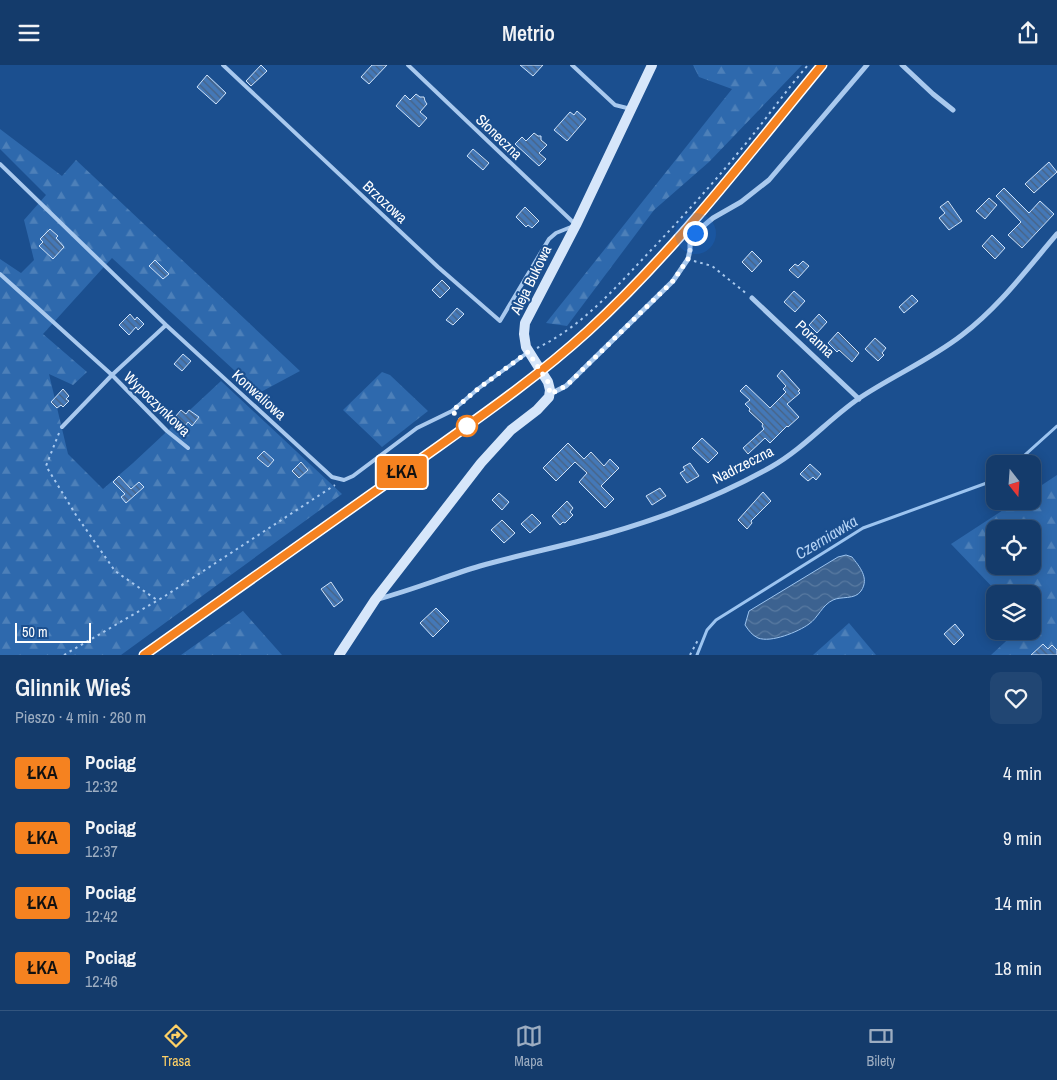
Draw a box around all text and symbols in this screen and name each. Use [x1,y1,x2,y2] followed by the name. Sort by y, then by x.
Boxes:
[502,18,555,48] text: Metrio
[15,19,43,47] icon: menu
[1014,19,1042,47] icon: share
[471,109,527,164] street label: Słoneczna
[358,176,412,228] street label: Brzozowa
[683,221,708,246] your location
[504,242,556,319] street label: Aleja Bukowa
[791,315,840,362] street label: Poranna
[228,365,291,425] street label: Konwaliowa
[119,366,195,441] street label: Wypoczynkowa
[456,415,478,437] unlabelled marker
[709,440,777,489] street label: Nadrzeczna
[986,455,1041,510] north arrow
[986,455,1041,640] map controls
[373,456,431,488] line badge: ŁKA
[387,459,417,484] text: ŁKA
[791,510,861,564] water label: Czerniawka
[986,520,1041,575] button: locate
[986,585,1041,640] button: layers
[15,620,91,643] scale bar
[22,623,48,641] text: 50 m
[15,671,131,703] text: Glinnik Wieś
[990,672,1042,724] button: heart
[15,706,146,728] text: Pieszo · 4 min · 260 m
[85,749,136,775] text: Pociąg
[27,760,58,785] text: ŁKA
[1003,760,1042,786] text: 4 min
[85,775,118,797] text: 12:32
[85,814,136,840] text: Pociąg
[27,825,58,850] text: ŁKA
[1003,825,1042,851] text: 9 min
[85,840,118,862] text: 12:37
[85,879,136,905] text: Pociąg
[27,890,58,915] text: ŁKA
[994,890,1042,916] text: 14 min
[85,905,118,927] text: 12:42
[85,944,136,970] text: Pociąg
[27,955,58,980] text: ŁKA
[994,955,1042,981] text: 18 min
[85,970,118,992] text: 12:46
[162,1022,191,1070] tab: Trasa
[514,1022,543,1070] tab: Mapa
[866,1022,895,1070] tab: Bilety

